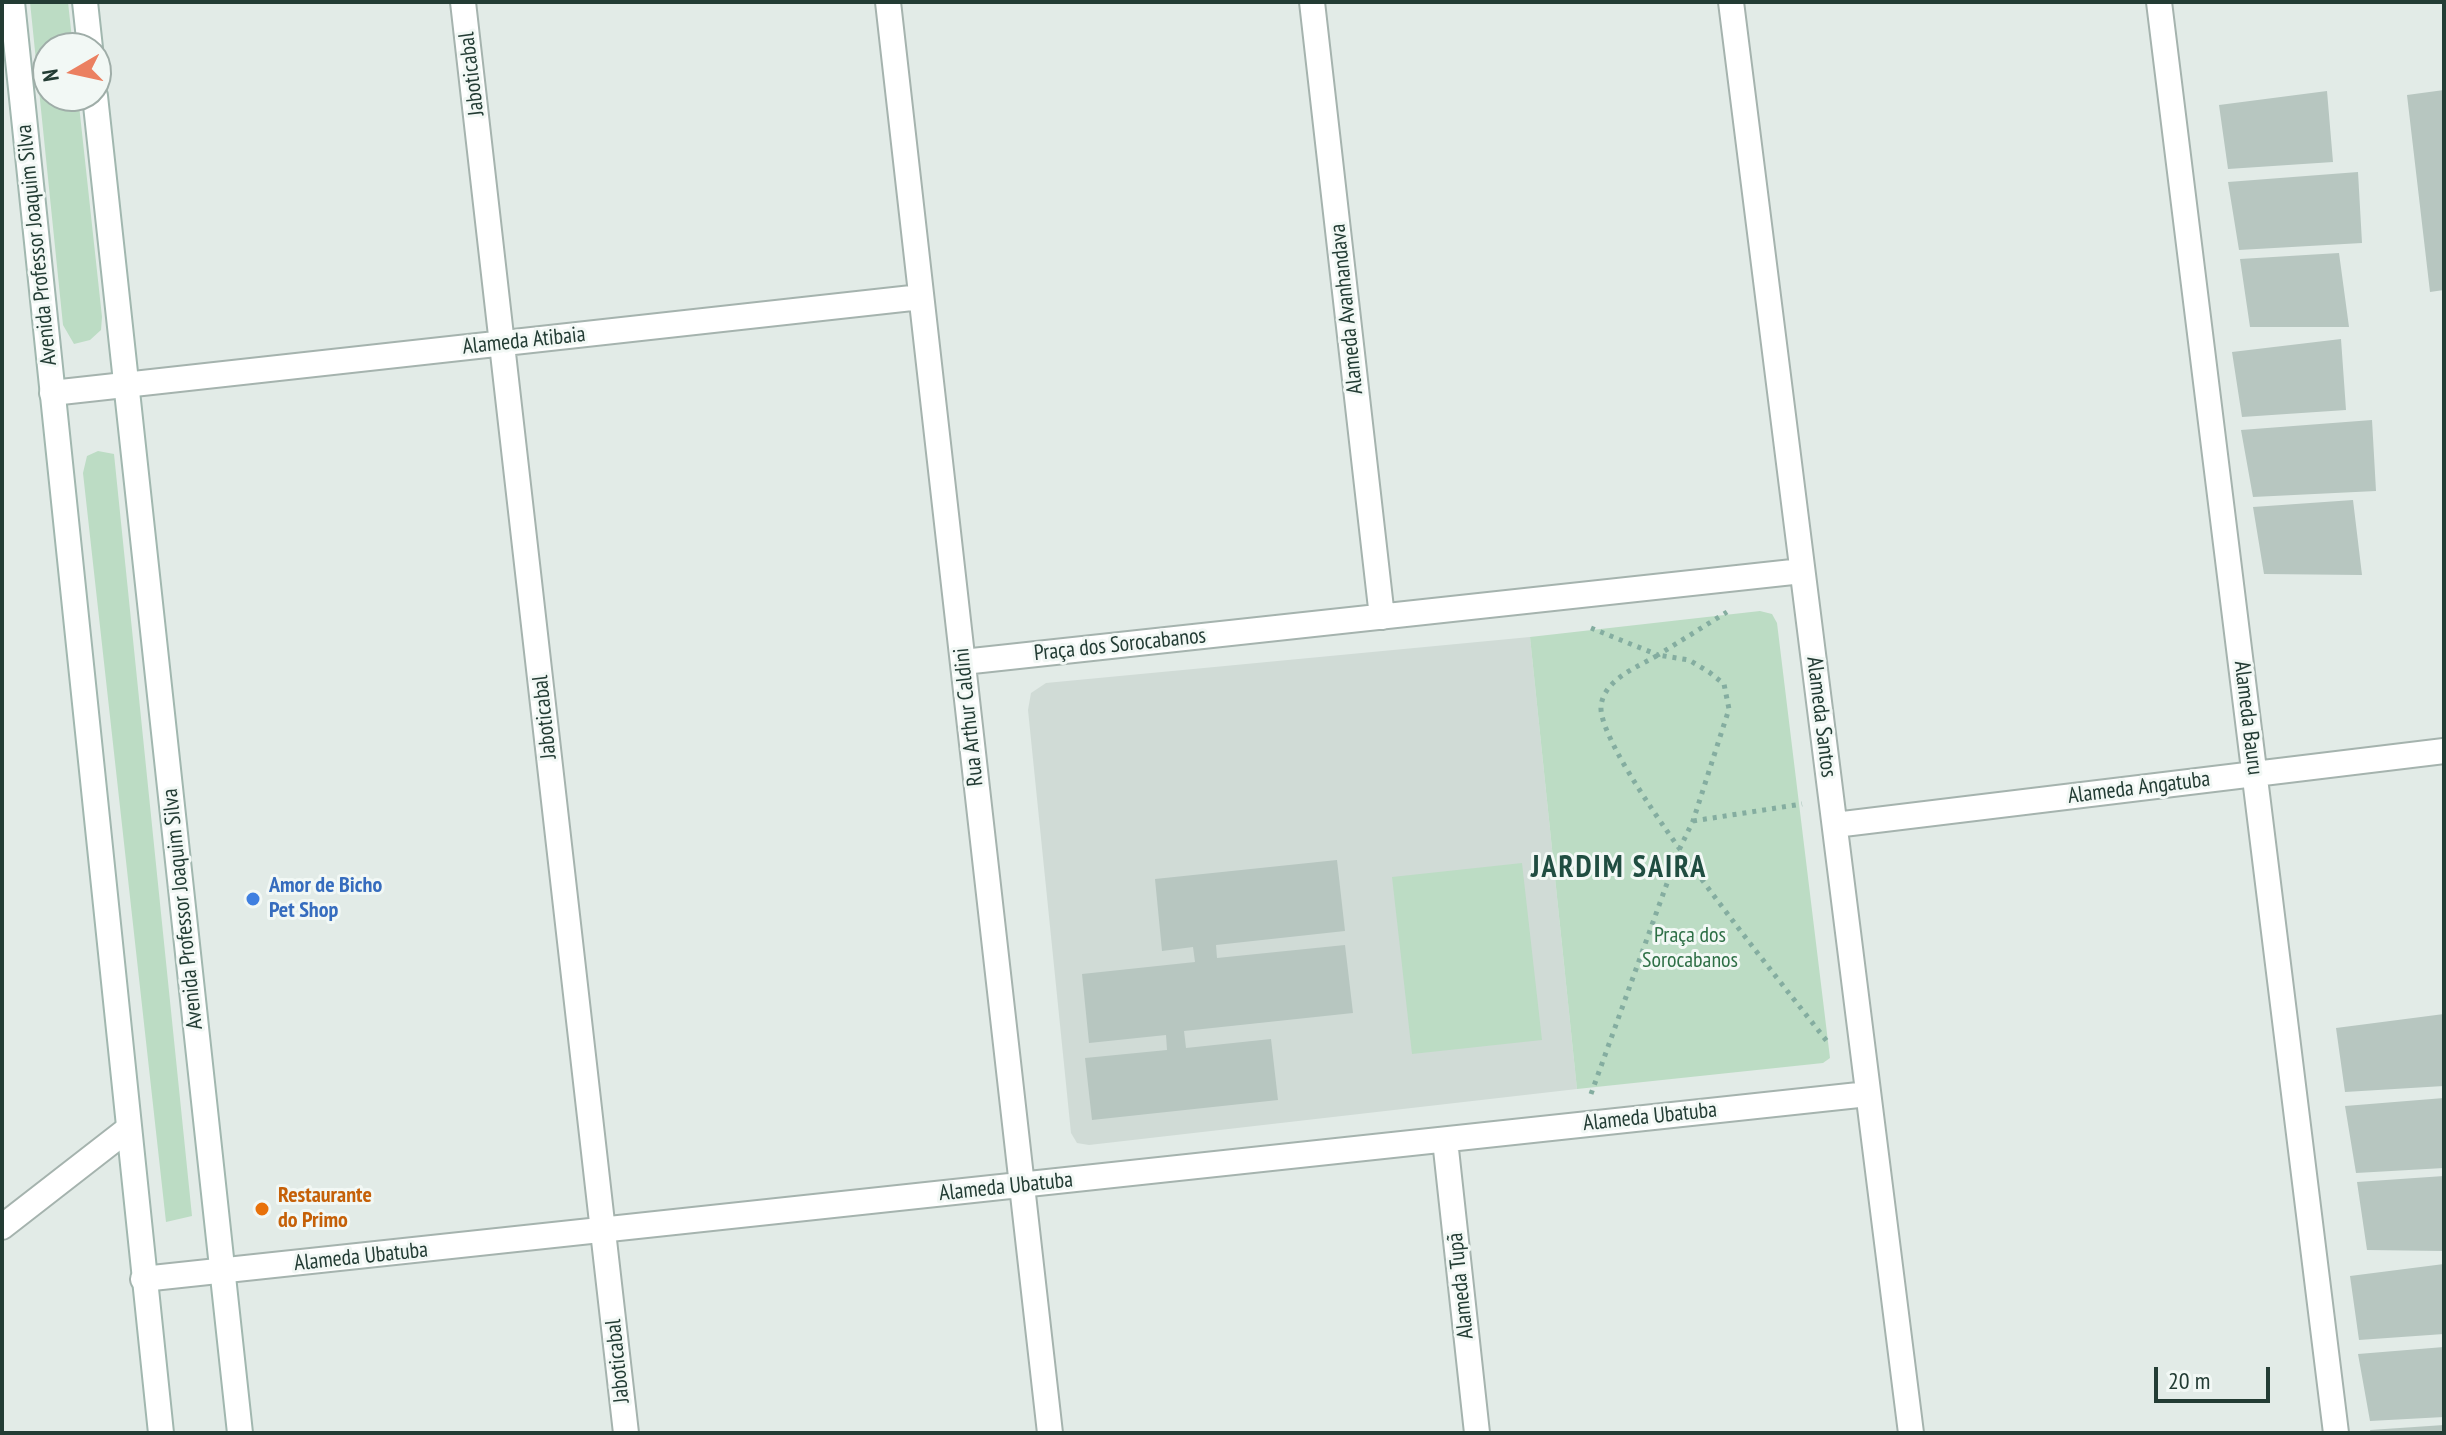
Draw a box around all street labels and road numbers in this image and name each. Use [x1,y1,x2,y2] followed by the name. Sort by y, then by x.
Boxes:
[454,31,490,117] street label: Jaboticabal
[11,123,63,367] street label: Avenida Professor Joaquim Silva
[1325,222,1369,396] street label: Alameda Avanhandava
[461,321,587,361] street label: Alameda Atibaia
[1033,623,1207,667] street label: Praça dos Sorocabanos
[949,647,989,787] street label: Rua Arthur Caldini
[1800,655,1842,779] street label: Alameda Santos
[2228,659,2268,777] street label: Alameda Bauru
[527,674,563,760] street label: Jaboticabal
[2066,766,2212,810] street label: Alameda Angatuba
[157,787,209,1031] street label: Avenida Professor Joaquim Silva
[1582,1097,1718,1137] street label: Alameda Ubatuba
[938,1167,1074,1207] street label: Alameda Ubatuba
[1442,1232,1480,1340] street label: Alameda Tupã
[293,1237,429,1277] street label: Alameda Ubatuba
[600,1318,636,1404] street label: Jaboticabal

